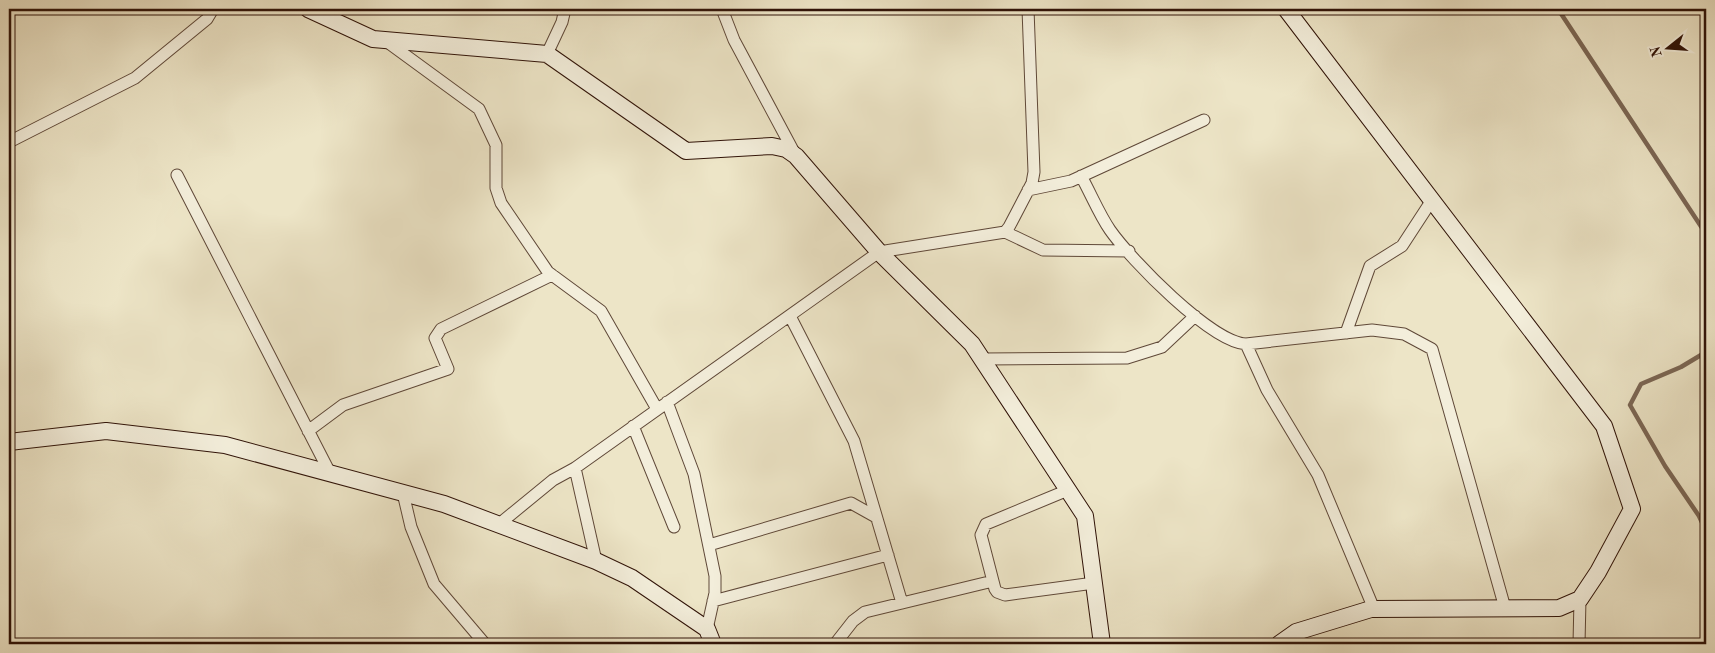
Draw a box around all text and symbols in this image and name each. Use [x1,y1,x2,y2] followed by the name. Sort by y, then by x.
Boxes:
[1642,22,1692,72] north arrow
[1648,44,1665,59] text: N

